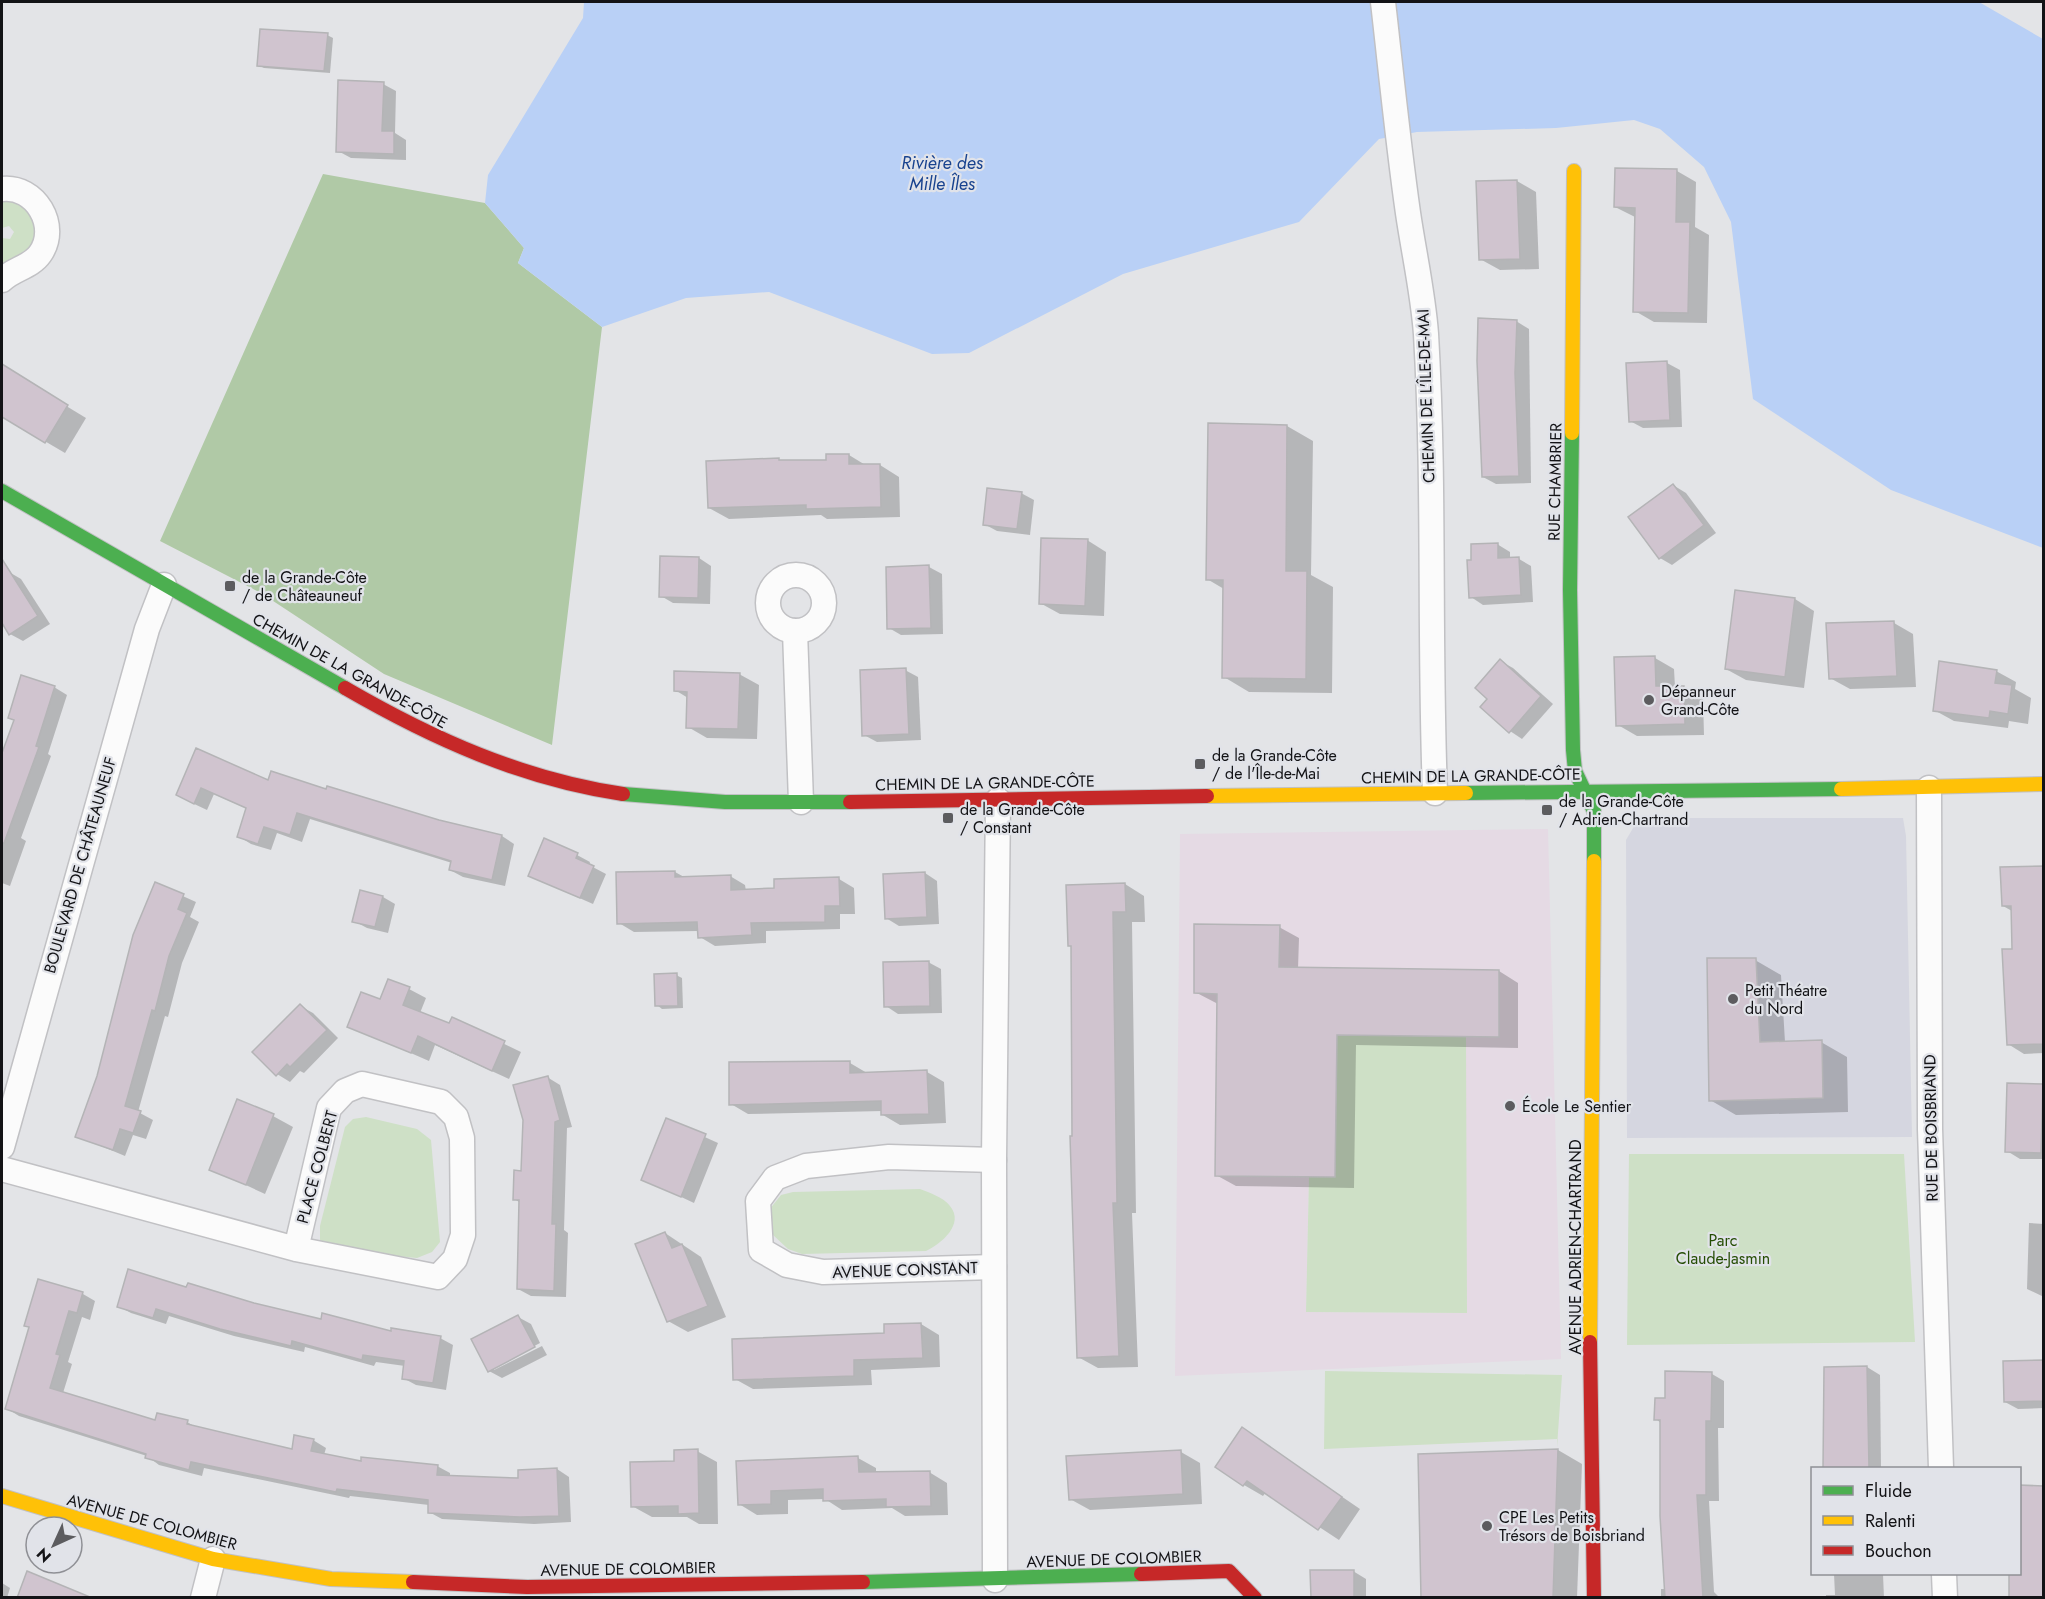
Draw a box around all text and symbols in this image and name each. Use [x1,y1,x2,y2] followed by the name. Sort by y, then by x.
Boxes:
[901,150,984,197] water label: Rivière des Mille Îles
[1411,309,1441,483] street label: CHEMIN DE L'ÎLE-DE-MAI
[1542,423,1568,541] street label: RUE CHAMBRIER
[242,566,367,607] place label: de la Grande-Côte / de Châteauneuf
[223,579,237,593] marker: de la Grande-Côte / de Châteauneuf
[248,608,452,734] street label: CHEMIN DE LA GRANDE-CÔTE
[1661,680,1739,721] place label: Dépanneur Grand-Côte
[1642,693,1656,707] marker: Dépanneur Grand-Côte
[1212,744,1337,785] place label: de la Grande-Côte / de l'Île-de-Mai
[38,754,122,976] street label: BOULEVARD DE CHÂTEAUNEUF
[1193,757,1207,771] marker: de la Grande-Côte / de l'Île-de-Mai
[1361,763,1581,789] street label: CHEMIN DE LA GRANDE-CÔTE
[875,770,1095,796] street label: CHEMIN DE LA GRANDE-CÔTE
[1559,790,1688,831] place label: de la Grande-Côte / Adrien-Chartrand
[960,798,1085,839] place label: de la Grande-Côte / Constant
[1540,803,1554,817] marker: de la Grande-Côte / Adrien-Chartrand
[941,811,955,825] marker: de la Grande-Côte / Constant
[1745,979,1827,1020] place label: Petit Théatre du Nord
[1726,992,1740,1006] marker: Petit Théatre du Nord
[1918,1054,1944,1202] street label: RUE DE BOISBRIAND
[1522,1095,1632,1118] place label: École Le Sentier
[1503,1099,1517,1113] marker: École Le Sentier
[291,1107,343,1226] street label: PLACE COLBERT
[1564,1139,1587,1355] street label: AVENUE ADRIEN-CHARTRAND
[1676,1229,1770,1270] park label: Parc Claude-Jasmin
[832,1256,979,1284] street label: AVENUE CONSTANT
[1811,1467,2021,1575] legend
[1865,1478,1912,1504] text: Fluide
[64,1488,240,1556] street label: AVENUE DE COLOMBIER
[1499,1506,1645,1547] place label: CPE Les Petits Trésors de Boisbriand
[1865,1508,1916,1534] text: Ralenti
[24,1515,84,1575] north arrow
[1480,1519,1494,1533] marker: CPE Les Petits Trésors de Boisbriand
[1865,1538,1932,1564] text: Bouchon
[31,1543,56,1568] text: N
[1026,1544,1202,1574] street label: AVENUE DE COLOMBIER
[540,1556,716,1582] street label: AVENUE DE COLOMBIER

